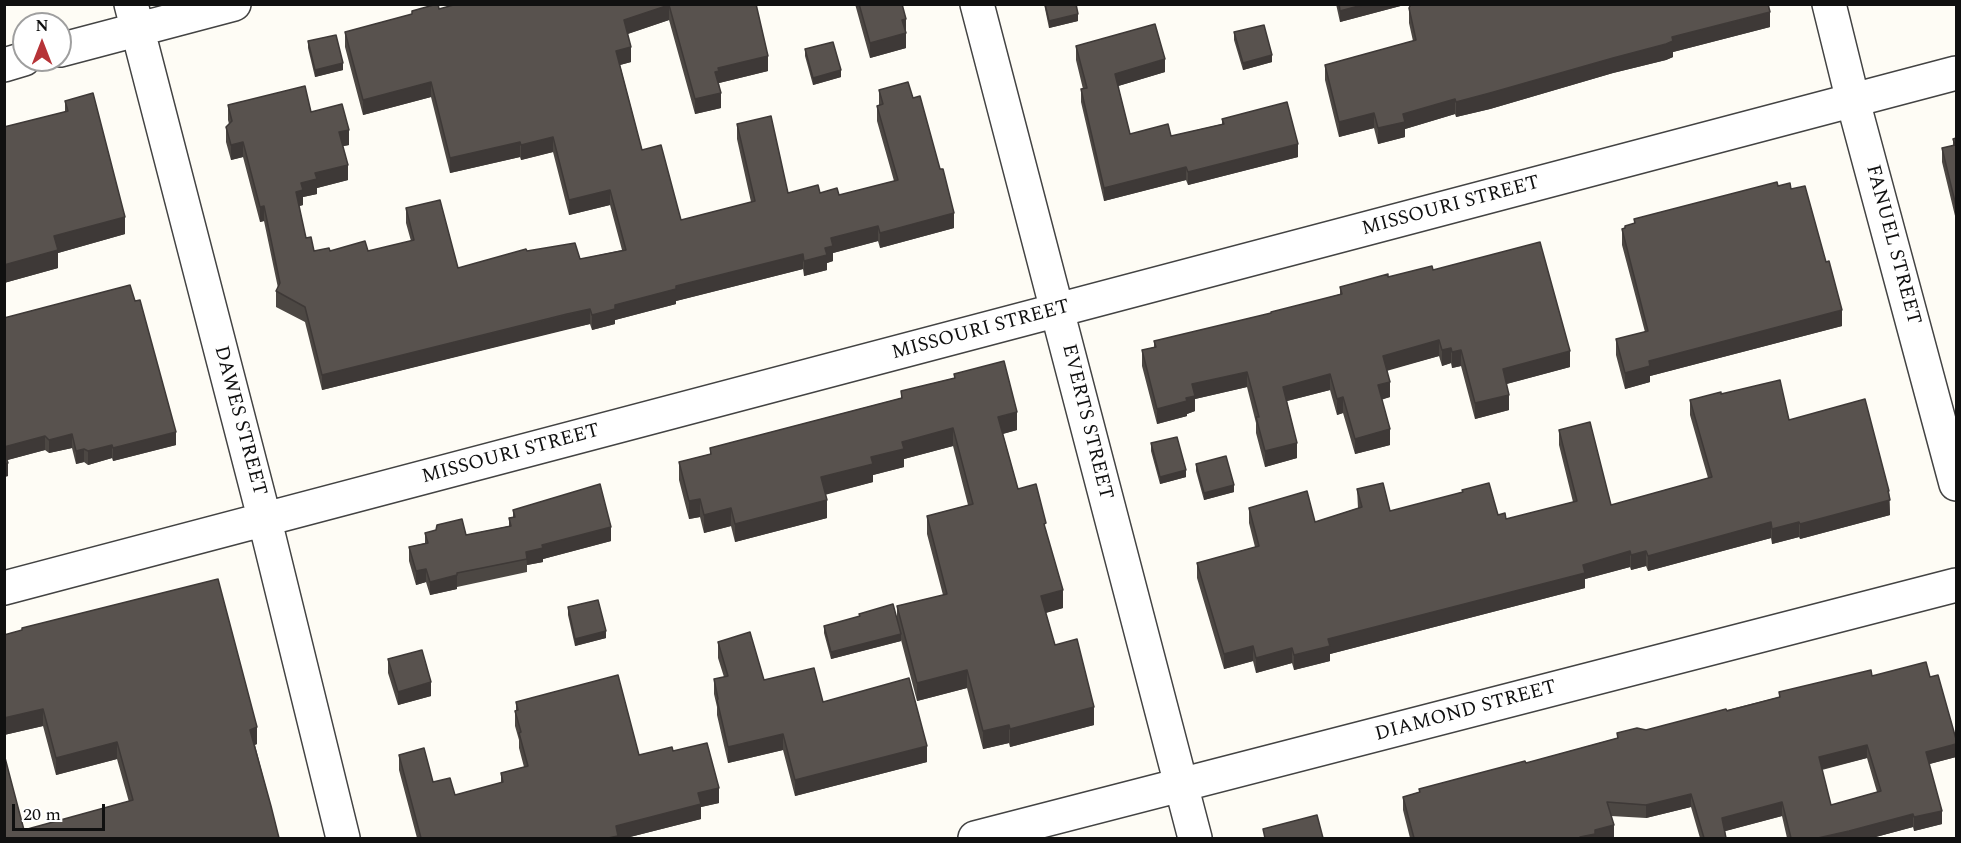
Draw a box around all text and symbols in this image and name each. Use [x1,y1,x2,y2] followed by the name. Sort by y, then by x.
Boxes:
[12,12,72,72] north arrow
[35,14,49,38] text: N
[1859,162,1925,328] street label: FANUEL STREET
[1359,172,1543,242] street label: MISSOURI STREET
[889,296,1073,366] street label: MISSOURI STREET
[1055,342,1117,502] street label: EVERTS STREET
[207,343,271,499] street label: DAWES STREET
[419,420,603,490] street label: MISSOURI STREET
[1373,676,1559,748] street label: DIAMOND STREET
[15,792,108,830] scale bar
[23,801,61,828] text: 20 m

